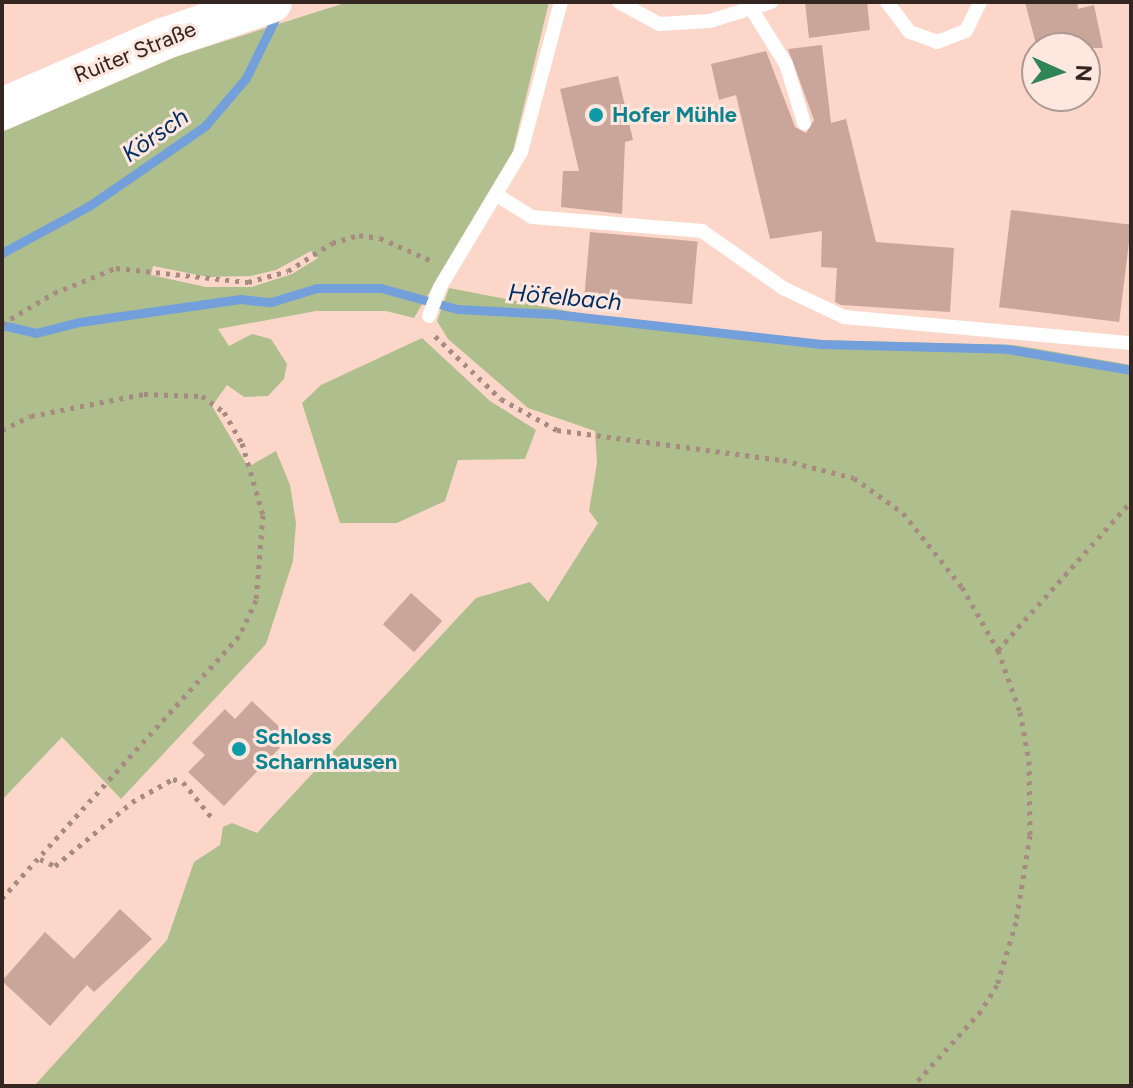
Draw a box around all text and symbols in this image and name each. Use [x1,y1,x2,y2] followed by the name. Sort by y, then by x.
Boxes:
[70,16,200,88] street label: Ruiter Straße
[1021,32,1101,112] north arrow
[1070,64,1097,82] text: N
[116,102,194,168] water label: Körsch
[612,102,737,128] place label: Hofer Mühle
[587,106,605,124] marker: Hofer Mühle
[507,278,623,316] water label: Höfelbach
[255,723,397,774] place label: Schloss Scharnhausen
[230,740,248,758] marker: Schloss Scharnhausen

